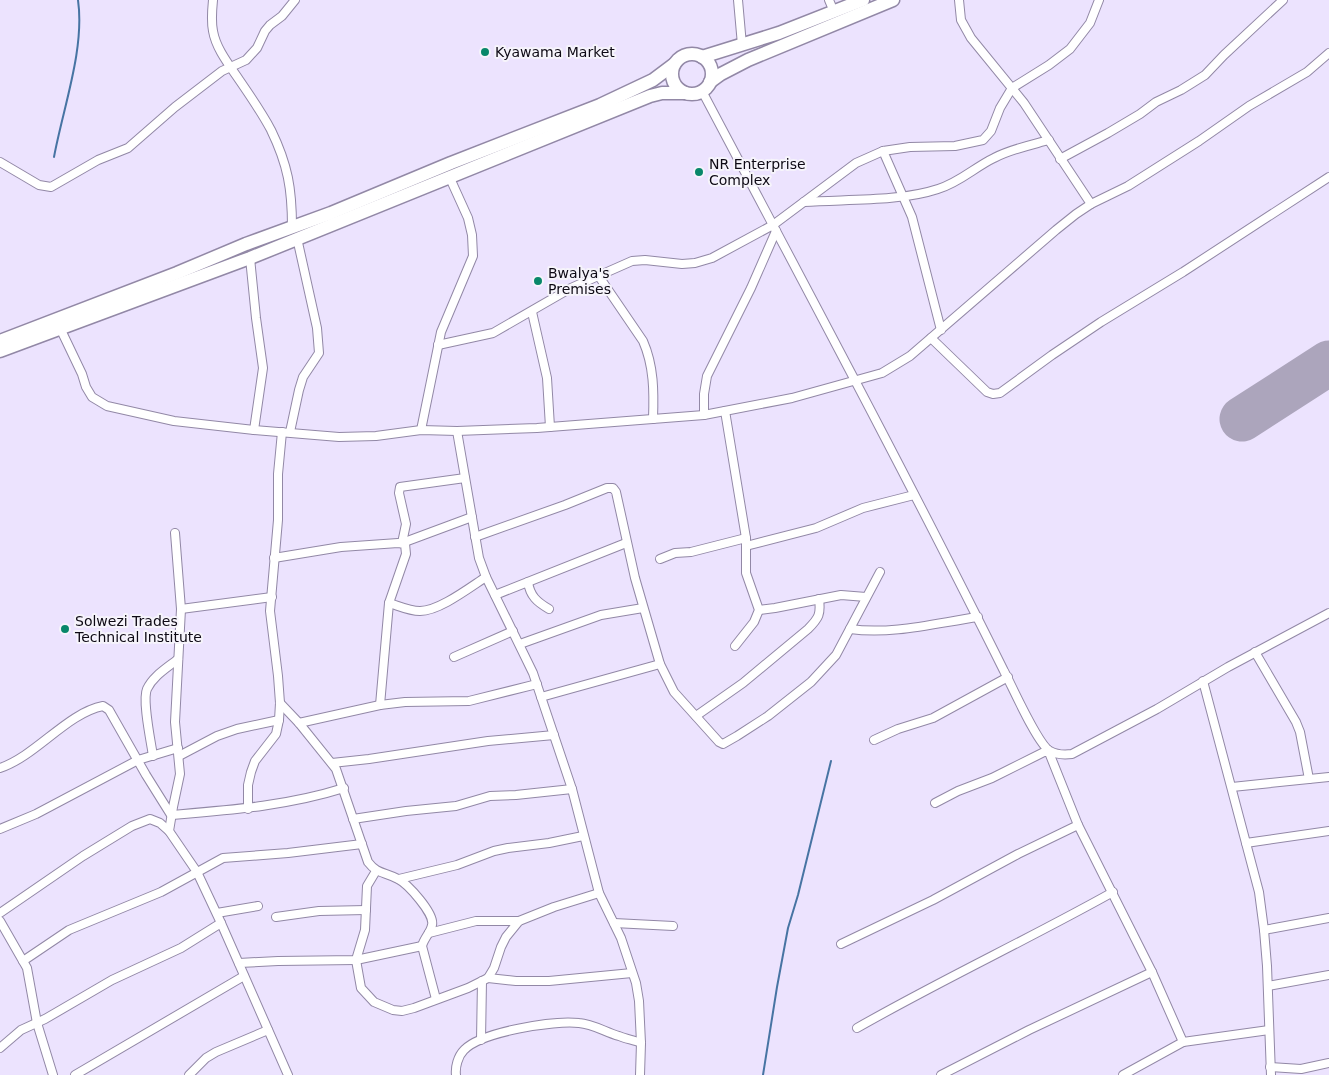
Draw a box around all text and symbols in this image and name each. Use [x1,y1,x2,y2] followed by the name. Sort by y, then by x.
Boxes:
[495,44,615,60] place label: Kyawama Market
[479,46,491,58] marker: Kyawama Market
[709,156,806,188] place label: NR Enterprise Complex
[693,166,705,178] marker: NR Enterprise Complex
[548,265,611,297] place label: Bwalya's Premises
[532,275,544,287] marker: Bwalya's Premises
[74,613,202,645] place label: Solwezi Trades Technical Institute
[59,623,71,635] marker: Solwezi Trades Technical Institute

